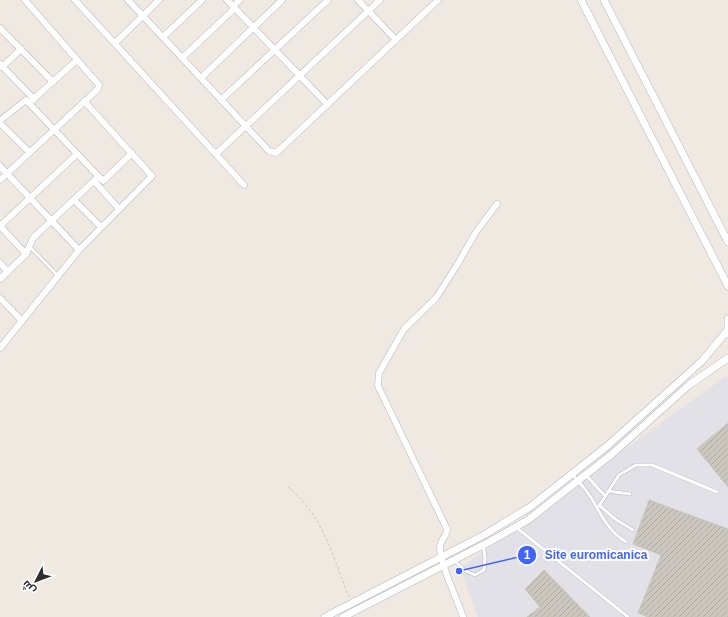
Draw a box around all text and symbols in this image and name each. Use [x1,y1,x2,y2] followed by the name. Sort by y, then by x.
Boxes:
[517,543,655,567] callout: Site euromicanica
[524,548,531,562] text: 1
[545,548,648,562] text: Site euromicanica
[16,561,56,601] north arrow
[19,578,38,597] text: ش

